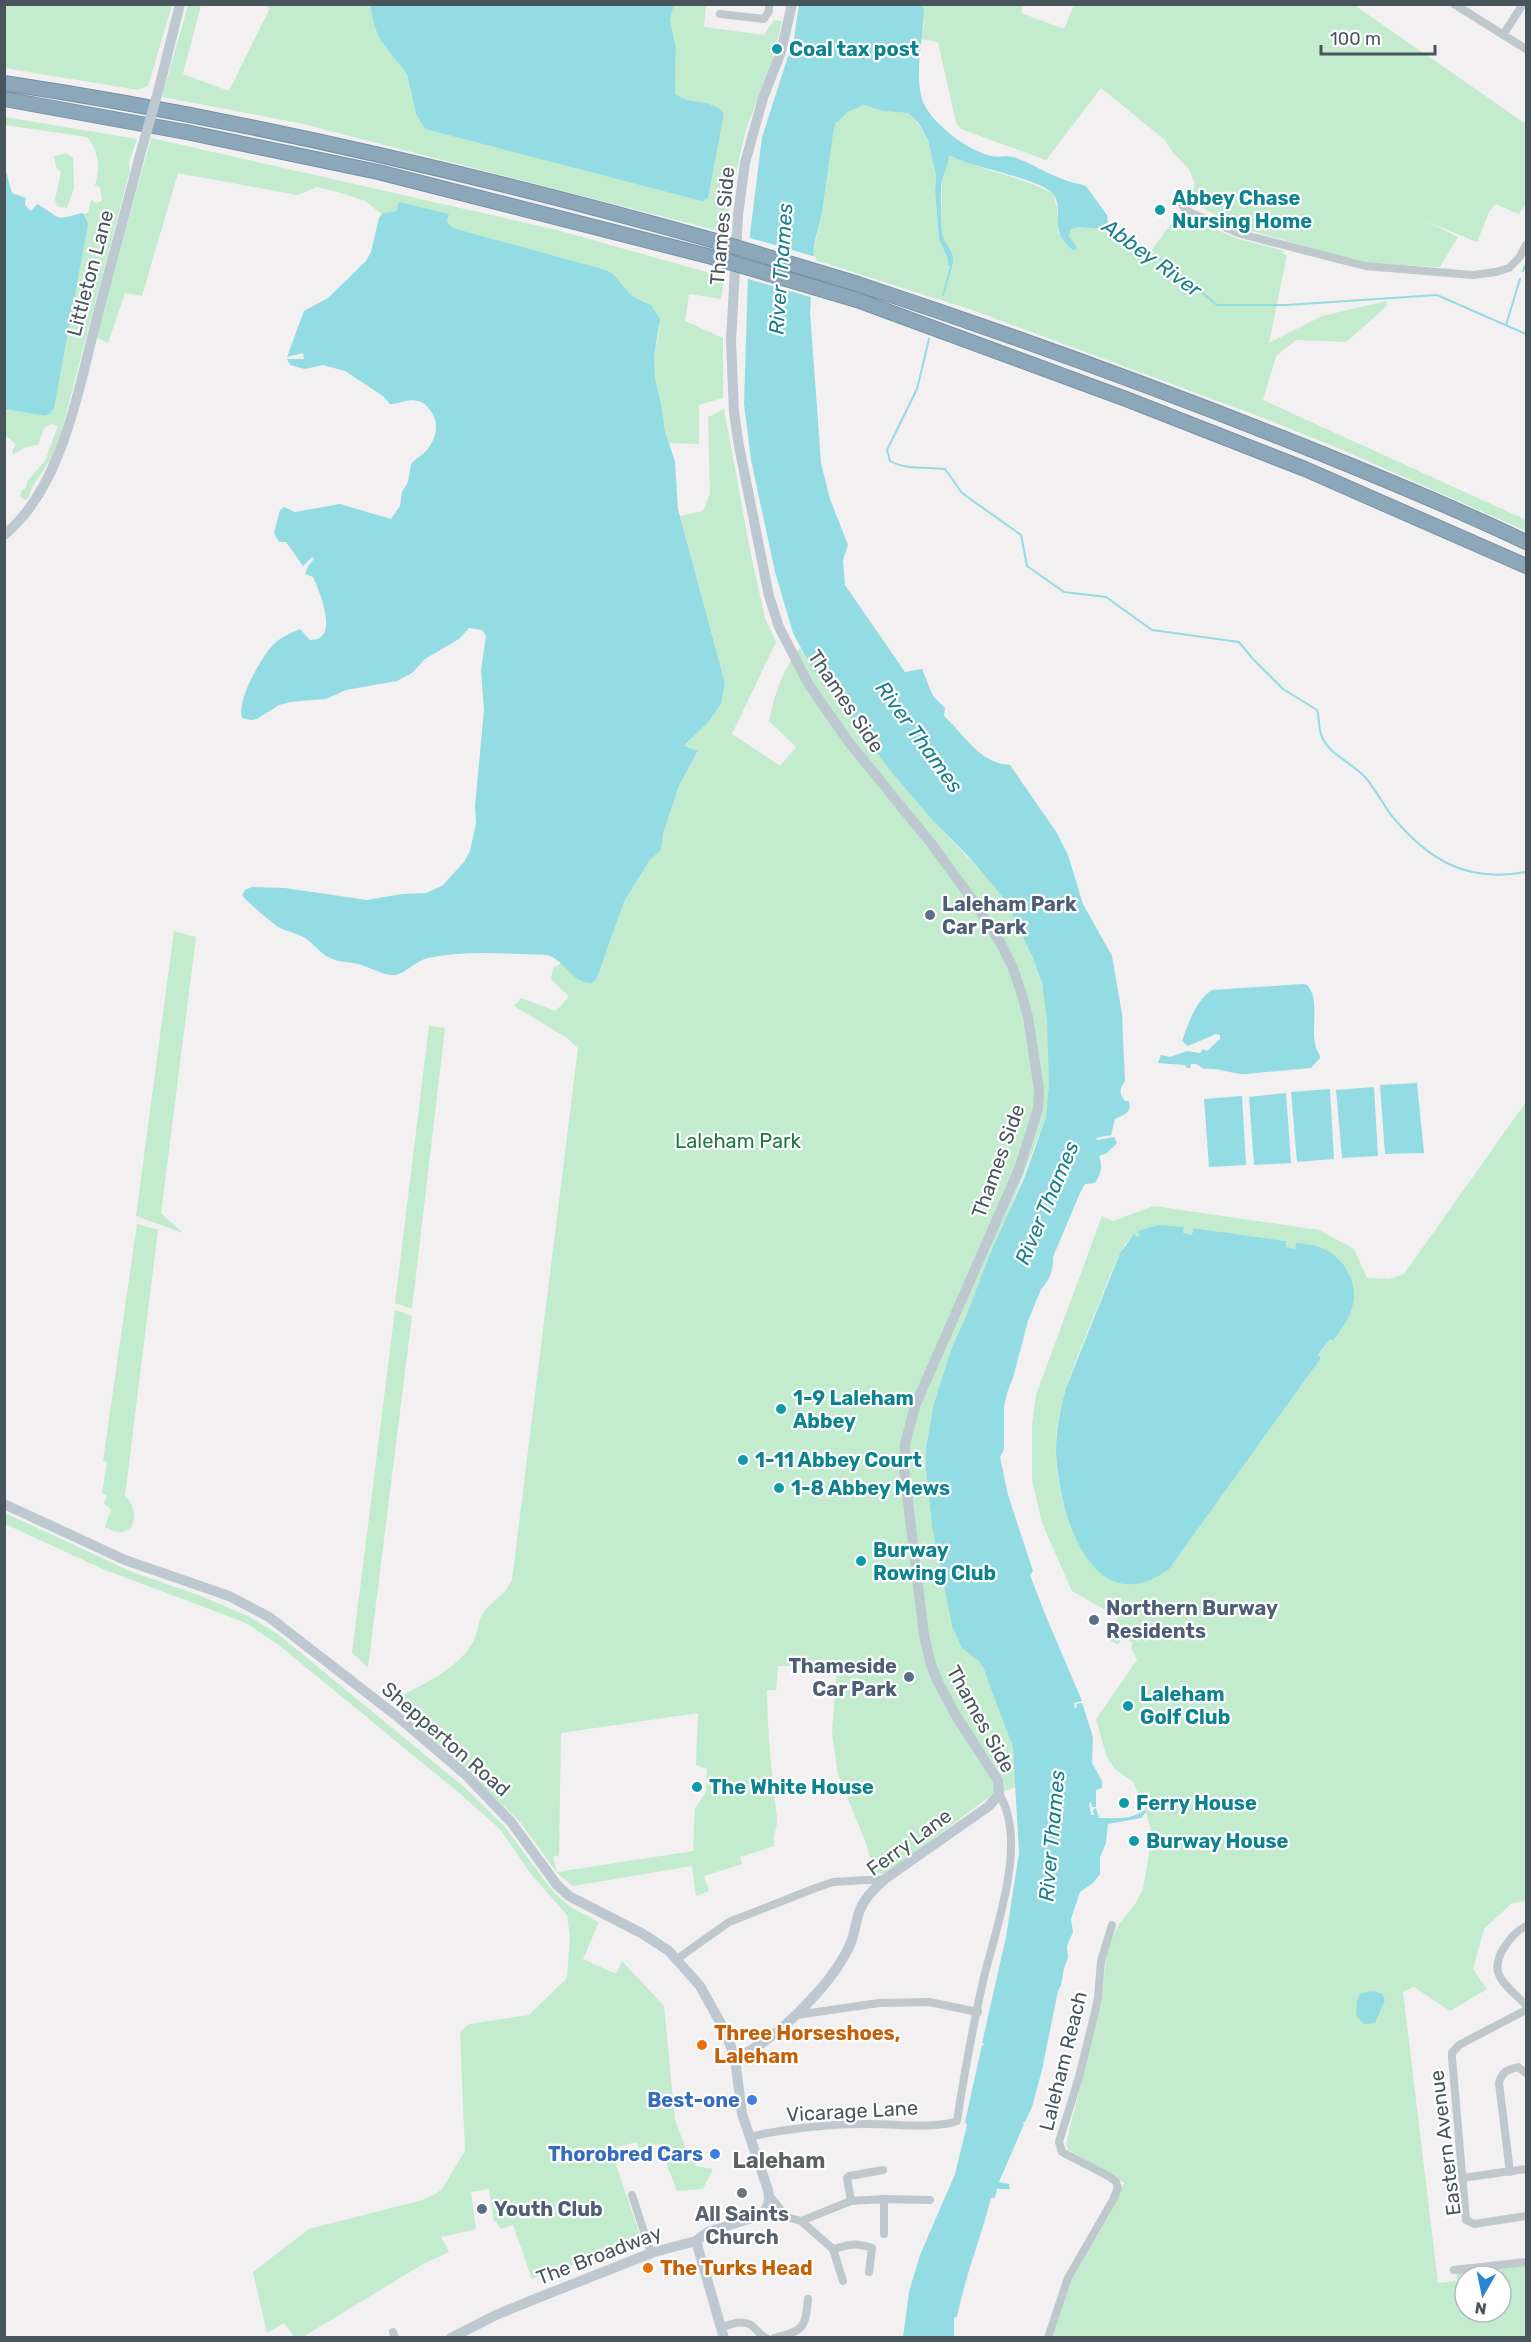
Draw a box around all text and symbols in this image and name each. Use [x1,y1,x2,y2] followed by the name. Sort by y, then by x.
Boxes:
[1321,18,1435,56] scale bar
[1330,28,1381,50] text: 100 m
[789,37,919,61] place label: Coal tax post
[770,42,784,56] marker: Coal tax post
[705,166,739,286] street label: Thames Side
[1172,186,1312,233] place label: Abbey Chase Nursing Home
[763,202,798,336] water label: River Thames
[1153,203,1167,217] marker: Abbey Chase Nursing Home
[62,207,118,339] street label: Littleton Lane
[1097,213,1208,303] water label: Abbey River
[803,645,889,757] street label: Thames Side
[871,676,968,798] water label: River Thames
[942,892,1077,939] place label: Laleham Park Car Park
[923,908,937,922] marker: Laleham Park Car Park
[966,1101,1030,1221] street label: Thames Side
[675,1129,802,1153] park label: Laleham Park
[1009,1137,1084,1268] water label: River Thames
[793,1386,914,1433] place label: 1-9 Laleham Abbey
[774,1402,788,1416] marker: 1-9 Laleham Abbey
[755,1448,922,1472] place label: 1-11 Abbey Court
[736,1453,750,1467] marker: 1-11 Abbey Court
[791,1476,950,1500] place label: 1-8 Abbey Mews
[772,1481,786,1495] marker: 1-8 Abbey Mews
[873,1538,996,1585] place label: Burway Rowing Club
[854,1554,868,1568] marker: Burway Rowing Club
[1106,1596,1278,1643] place label: Northern Burway Residents
[1087,1613,1101,1627] marker: Northern Burway Residents
[788,1654,897,1701] place label: Thameside Car Park
[942,1661,1020,1777] street label: Thames Side
[902,1670,916,1684] marker: Thameside Car Park
[377,1677,515,1801] street label: Shepperton Road
[1140,1682,1230,1729] place label: Laleham Golf Club
[1121,1699,1135,1713] marker: Laleham Golf Club
[1033,1769,1070,1903] water label: River Thames
[709,1775,874,1799] place label: The White House
[690,1780,704,1794] marker: The White House
[1136,1791,1257,1815] place label: Ferry House
[1117,1796,1131,1810] marker: Ferry House
[862,1803,956,1881] street label: Ferry Lane
[1146,1829,1289,1853] place label: Burway House
[1127,1834,1141,1848] marker: Burway House
[1034,1989,1092,2133] street label: Laleham Reach
[714,2021,900,2068] place label: Three Horseshoes, Laleham
[695,2038,709,2052] marker: Three Horseshoes, Laleham
[1424,2069,1466,2217] street label: Eastern Avenue
[647,2088,740,2112] place label: Best-one
[745,2093,759,2107] marker: Best-one
[785,2096,919,2126] street label: Vicarage Lane
[548,2142,703,2166] place label: Thorobred Cars
[708,2147,722,2161] marker: Thorobred Cars
[733,2147,825,2174] district label: Laleham
[735,2186,749,2200] marker: All Saints Church
[494,2197,603,2221] place label: Youth Club
[475,2202,489,2216] marker: Youth Club
[695,2202,789,2249] place label: All Saints Church
[533,2220,665,2290] street label: The Broadway
[660,2256,813,2280] place label: The Turks Head
[641,2261,655,2275] marker: The Turks Head
[1453,2264,1513,2324] north arrow
[1474,2298,1488,2319] text: N

